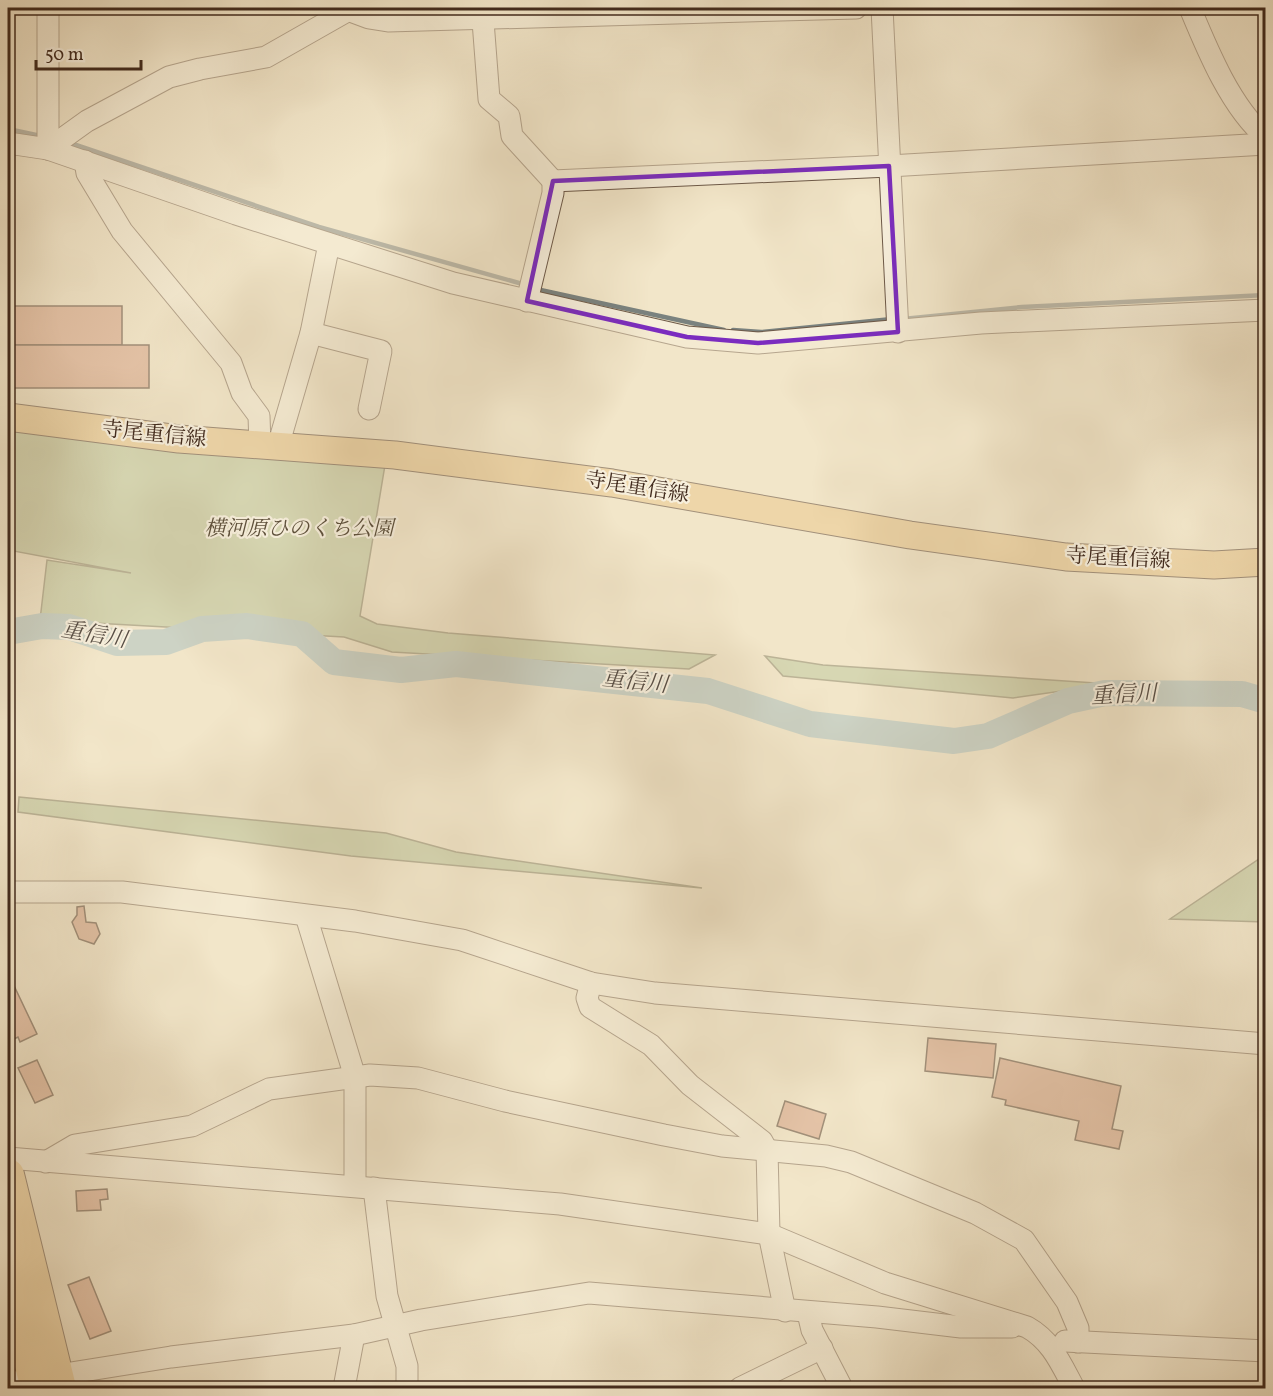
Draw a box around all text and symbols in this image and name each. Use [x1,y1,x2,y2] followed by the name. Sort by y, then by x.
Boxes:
[36,33,141,71] scale bar
[45,43,84,68] text: 50 m
[100,415,208,455] street label: 寺尾重信線
[583,465,691,511] street label: 寺尾重信線
[205,515,396,544] park label: 横河原ひのくち公園
[1065,542,1171,576] street label: 寺尾重信線
[59,615,131,657] water label: 重信川
[601,664,671,702] water label: 重信川
[1090,679,1160,713] water label: 重信川

